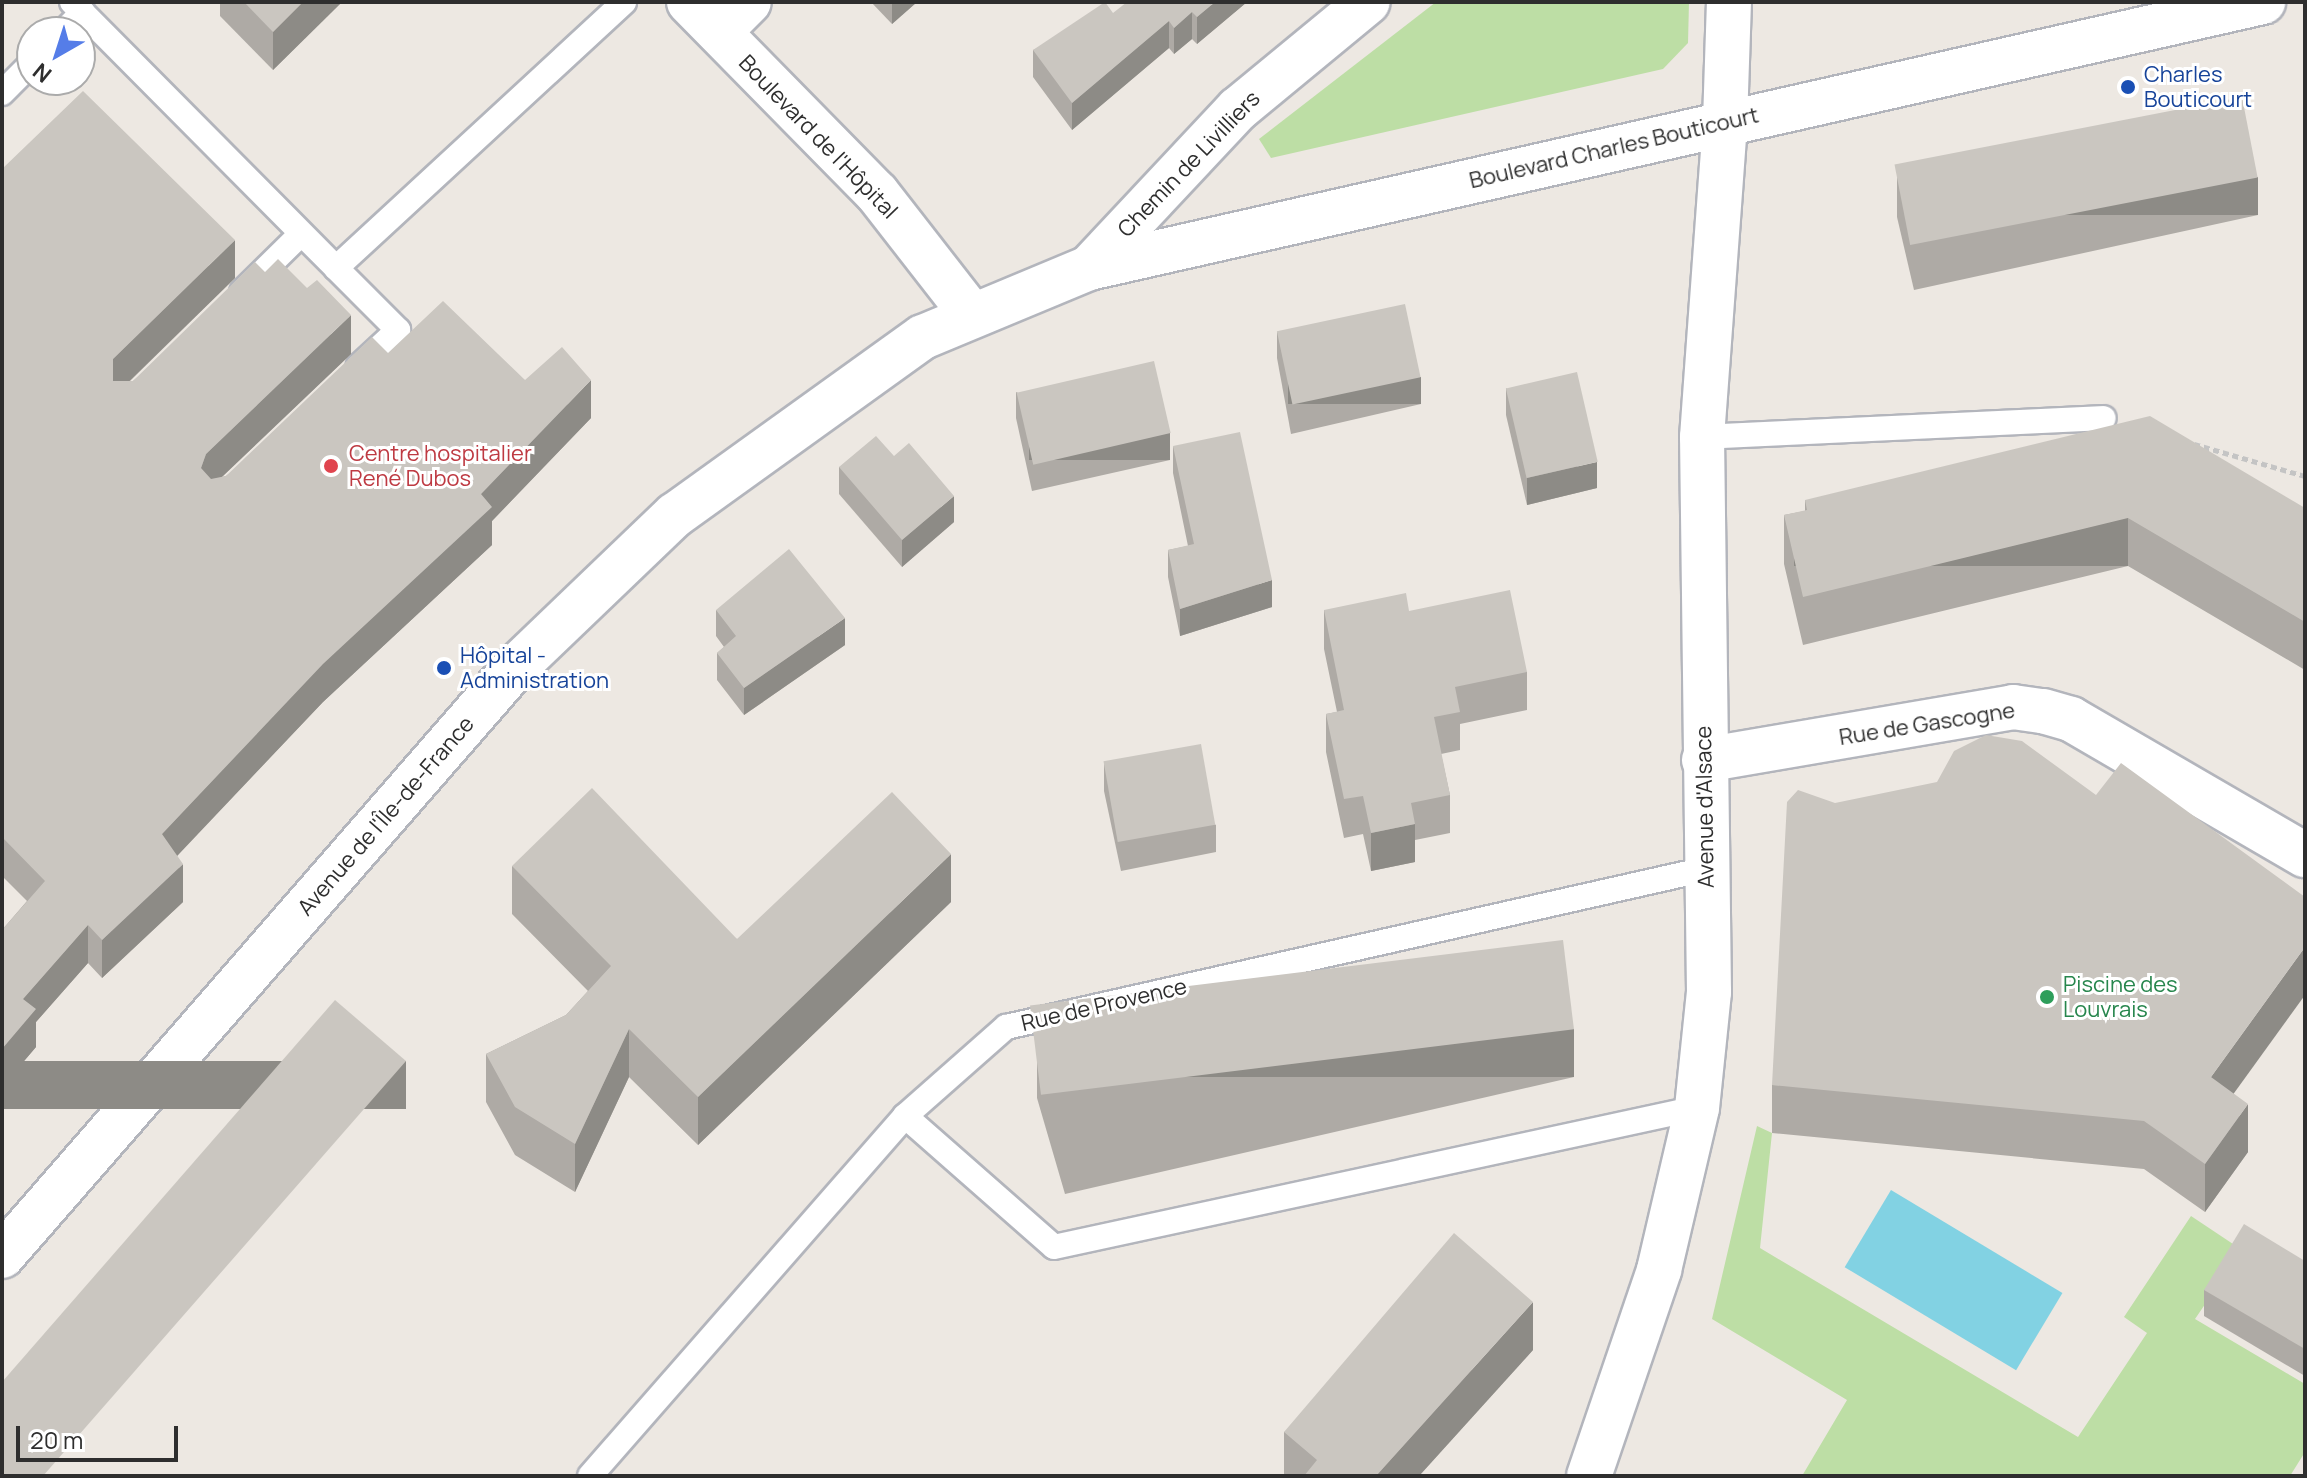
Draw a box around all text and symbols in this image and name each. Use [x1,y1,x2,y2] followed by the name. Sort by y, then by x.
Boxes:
[16,16,96,96] north arrow
[733,50,903,224] street label: Boulevard de l'Hôpital
[27,56,58,90] text: N
[2144,61,2252,112] place label: Charles Bouticourt
[2119,78,2137,96] marker: Charles Bouticourt
[1113,85,1265,243] street label: Chemin de Livilliers
[1467,102,1761,194] street label: Boulevard Charles Bouticourt
[349,440,532,492] place label: Centre hospitalier René Dubos
[320,455,342,477] marker: Centre hospitalier René Dubos
[460,642,609,694] place label: Hôpital - Administration
[435,659,453,677] marker: Hôpital - Administration
[1837,697,2017,751] street label: Rue de Gascogne
[292,711,480,921] street label: Avenue de l'Île-de-France
[1690,726,1720,888] street label: Avenue d'Alsace
[2063,971,2178,1022] place label: Piscine des Louvrais
[1019,973,1189,1037] street label: Rue de Provence
[2038,988,2056,1006] marker: Piscine des Louvrais
[20,1410,182,1460] scale bar
[30,1423,83,1456] text: 20 m

